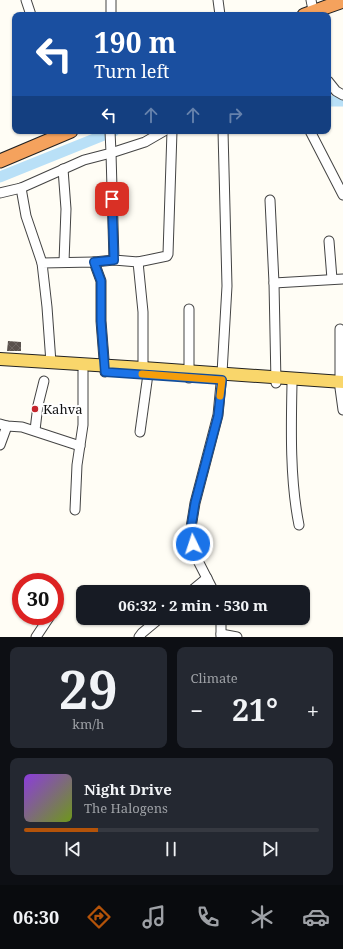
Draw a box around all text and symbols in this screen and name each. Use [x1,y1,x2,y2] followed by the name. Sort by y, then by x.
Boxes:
[94,23,176,61] text: 190 m
[28,28,80,80] icon: left
[94,59,169,83] text: Turn left
[98,104,120,126] icon: left
[140,104,162,126] icon: ahead
[182,104,204,126] icon: ahead
[224,104,246,126] icon: right
[95,182,129,216] pin
[101,188,123,210] icon: arrive
[43,400,83,418] place label: Kahva
[30,404,40,414] marker: Kahva
[172,523,214,565] position arrow
[12,573,64,625] speed limit sign: 30
[118,595,268,615] text: 06:32 · 2 min · 530 m
[59,653,118,724] text: 29
[191,669,238,687] text: Climate
[232,689,278,730] text: 21°
[191,695,203,725] text: −
[307,695,319,725] text: +
[72,715,104,733] text: km/h
[84,779,172,799] text: Night Drive
[84,799,168,817] text: The Halogens
[62,838,84,860] icon: previous
[160,838,182,860] icon: pause
[259,838,281,860] icon: next
[85,903,113,931] icon: directions
[140,903,168,931] icon: music
[194,903,222,931] icon: phone
[248,903,276,931] icon: climate
[302,903,330,931] icon: car
[13,905,59,929] text: 06:30

